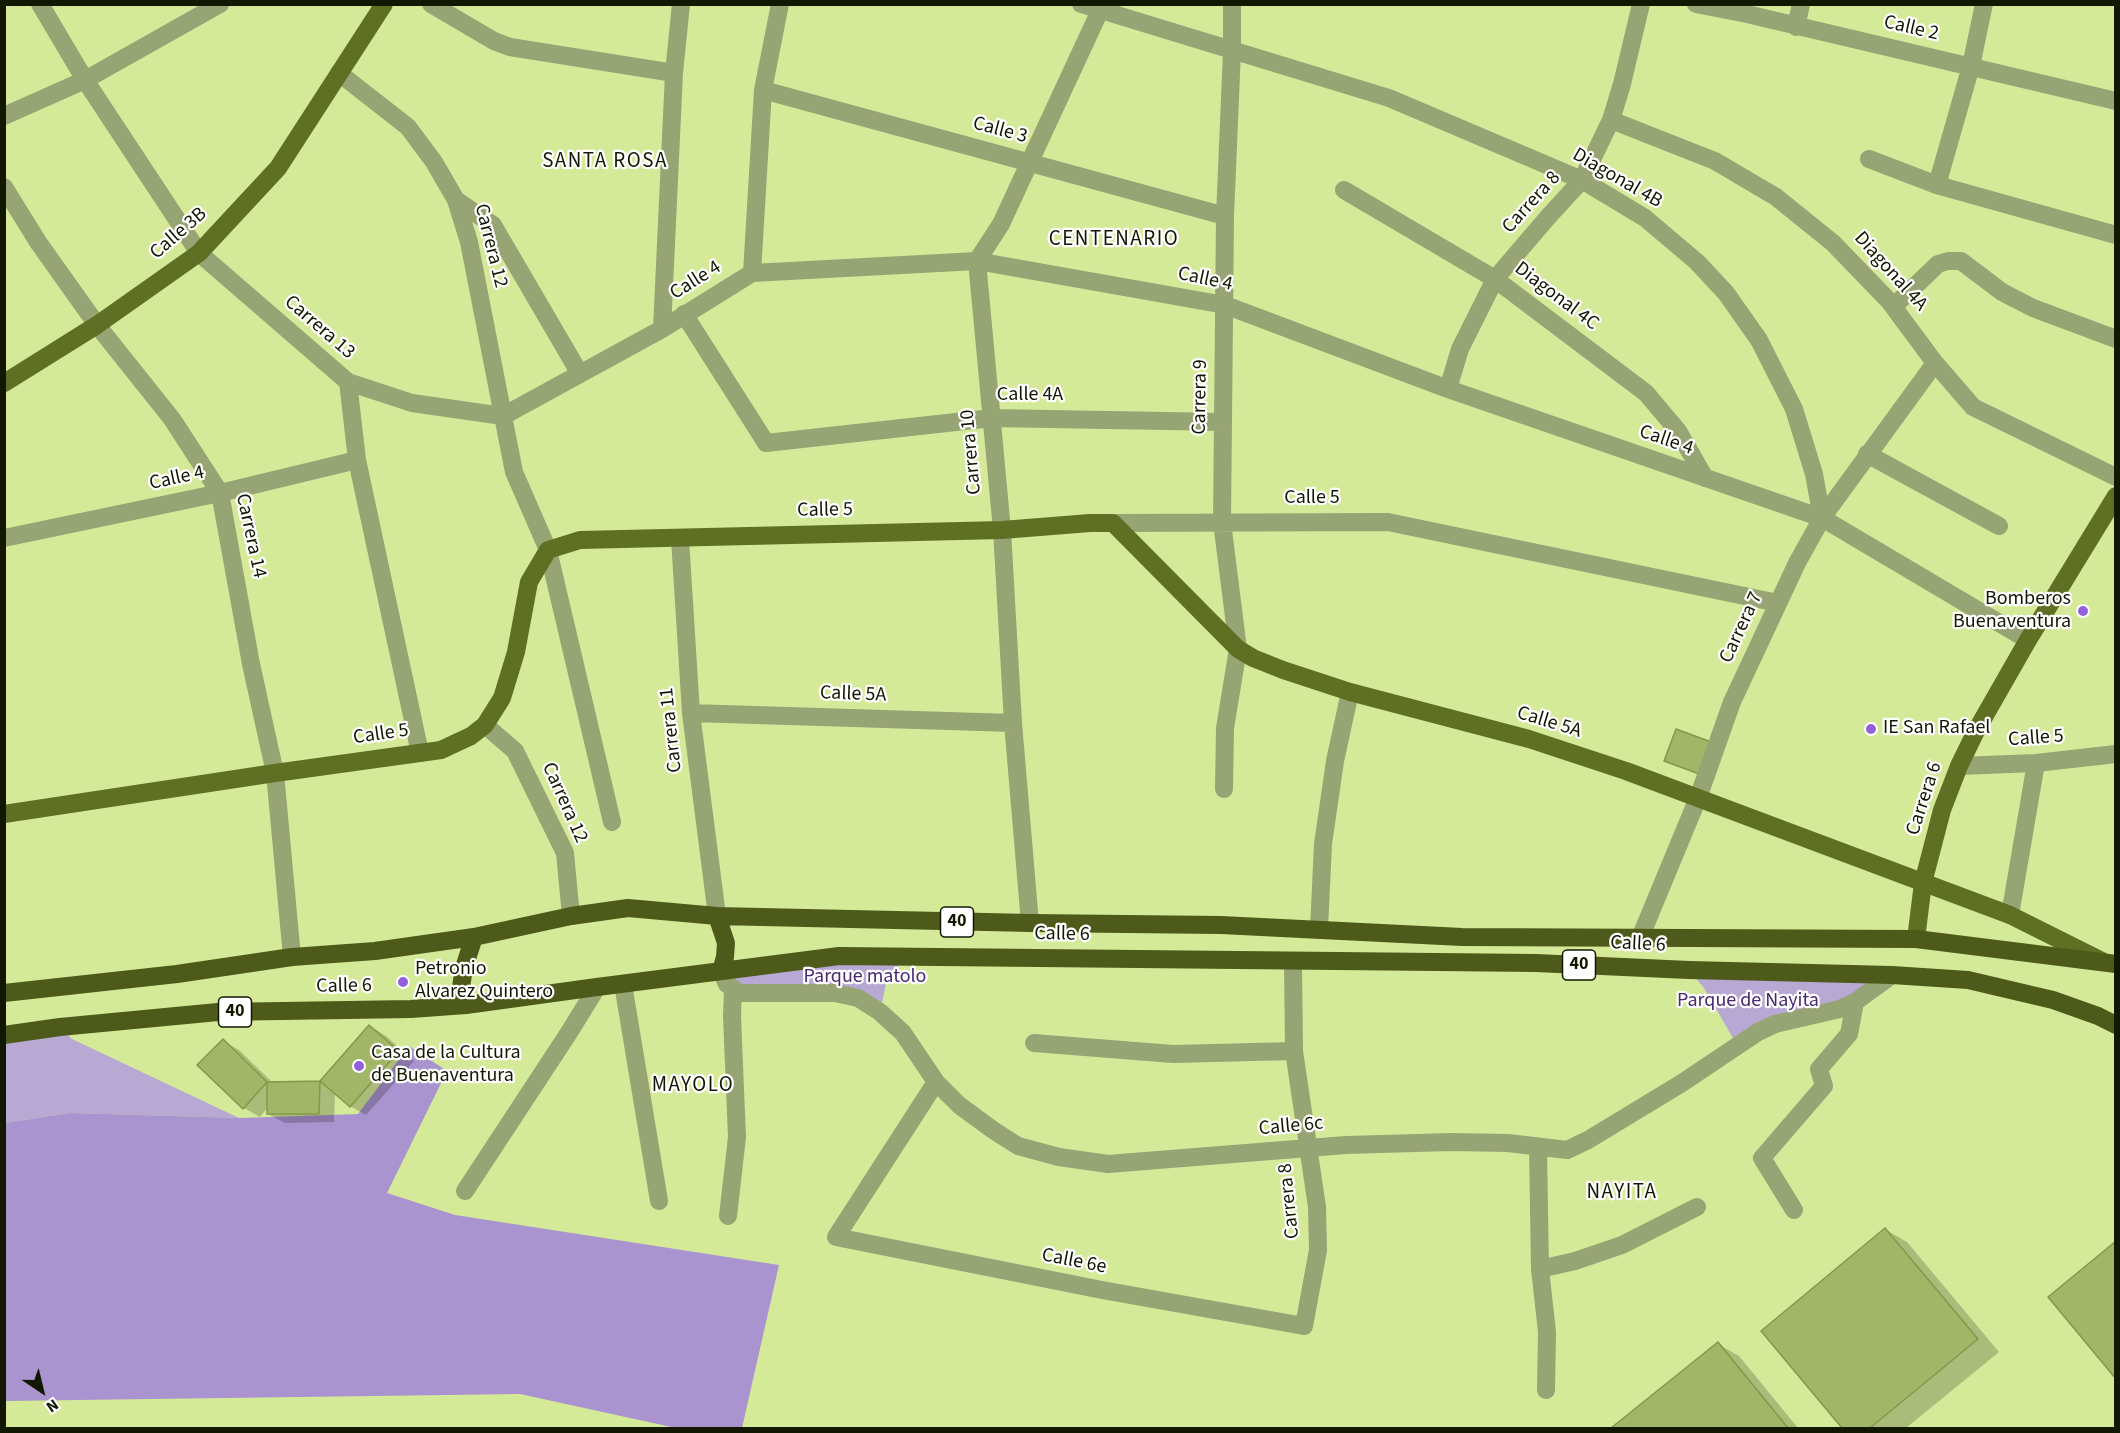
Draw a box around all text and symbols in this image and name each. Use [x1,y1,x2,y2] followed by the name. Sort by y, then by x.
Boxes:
[1881,11,1941,47] street label: Calle 2
[970,112,1030,150] street label: Calle 3
[1568,144,1666,214] street label: Diagonal 4B
[542,149,668,175] district label: SANTA ROSA
[1498,167,1566,239] street label: Carrera 8
[468,202,512,290] street label: Carrera 12
[146,203,212,265] street label: Calle 3B
[1049,227,1179,253] district label: CENTENARIO
[1848,227,1932,317] street label: Diagonal 4A
[666,256,726,306] street label: Calle 4
[1509,257,1603,337] street label: Diagonal 4C
[1175,262,1235,298] street label: Calle 4
[279,291,359,365] street label: Carrera 13
[1188,359,1214,435] street label: Carrera 9
[997,384,1063,408] street label: Calle 4A
[956,408,988,496] street label: Carrera 10
[1636,421,1696,461] street label: Calle 4
[147,461,207,497] street label: Calle 4
[1284,487,1340,511] street label: Calle 5
[229,492,271,580] street label: Carrera 14
[797,499,853,523] street label: Calle 5
[1953,588,2071,635] place label: Bomberos Buenaventura
[1715,589,1769,667] street label: Carrera 7
[2076,604,2090,618] marker: Bomberos Buenaventura
[819,682,887,708] street label: Calle 5A
[656,686,688,774] street label: Carrera 11
[1514,702,1584,744] street label: Calle 5A
[1883,717,1990,741] place label: IE San Rafael
[352,719,410,751] street label: Calle 5
[1864,722,1878,736] marker: IE San Rafael
[2007,725,2065,753] street label: Calle 5
[536,759,592,847] street label: Carrera 12
[1902,759,1948,839] street label: Carrera 6
[940,907,974,937] road number: 40
[1034,923,1090,947] street label: Calle 6
[1610,932,1666,958] street label: Calle 6
[1562,950,1596,980] road number: 40
[415,958,553,1005] place label: Petronio Alvarez Quintero
[804,966,926,990] park label: Parque matolo
[316,975,372,999] street label: Calle 6
[396,975,410,989] marker: Petronio Alvarez Quintero
[1677,990,1819,1014] park label: Parque de Nayita
[218,997,252,1027] road number: 40
[371,1042,521,1089] place label: Casa de la Cultura de Buenaventura
[352,1059,366,1073] marker: Casa de la Cultura de Buenaventura
[652,1073,734,1099] district label: MAYOLO
[1258,1112,1324,1142] street label: Calle 6c
[1274,1162,1306,1240] street label: Carrera 8
[1586,1180,1658,1206] district label: NAYITA
[1040,1244,1108,1280] street label: Calle 6e
[12,1361,72,1421] north arrow
[42,1394,63,1418] text: N

